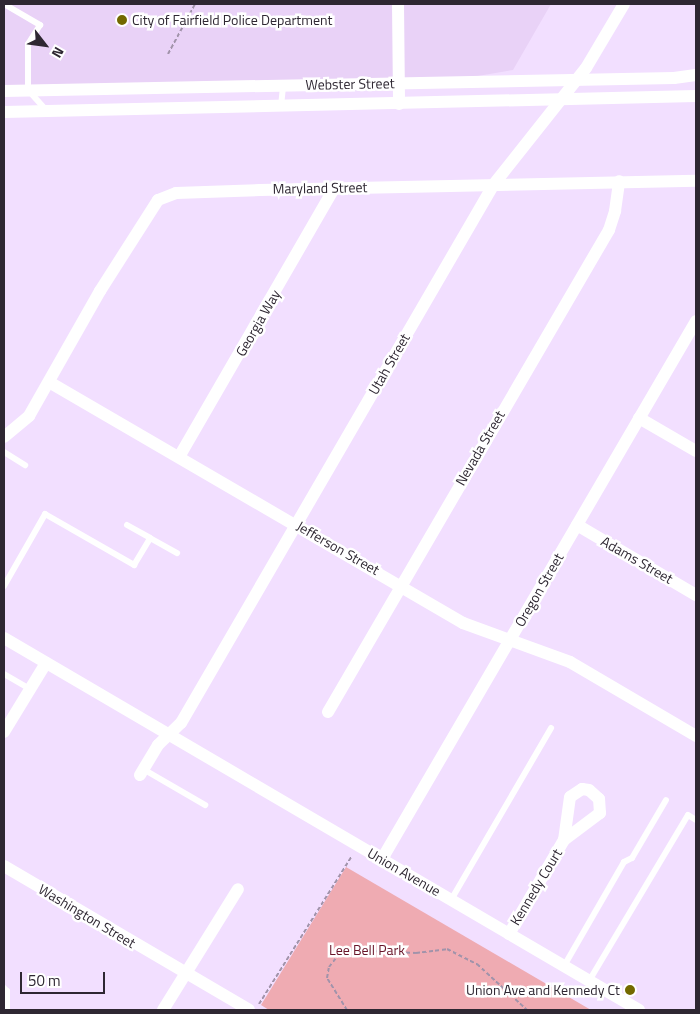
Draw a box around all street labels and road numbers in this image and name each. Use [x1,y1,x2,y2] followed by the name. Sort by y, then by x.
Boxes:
[305,75,395,93] street label: Webster Street
[272,179,368,197] street label: Maryland Street
[232,287,284,359] street label: Georgia Way
[365,331,413,397] street label: Utah Street
[452,408,508,488] street label: Nevada Street
[294,518,382,578] street label: Jefferson Street
[598,533,676,587] street label: Adams Street
[511,550,567,630] street label: Oregon Street
[365,844,443,900] street label: Union Avenue
[507,846,565,928] street label: Kennedy Court
[36,880,138,952] street label: Washington Street

